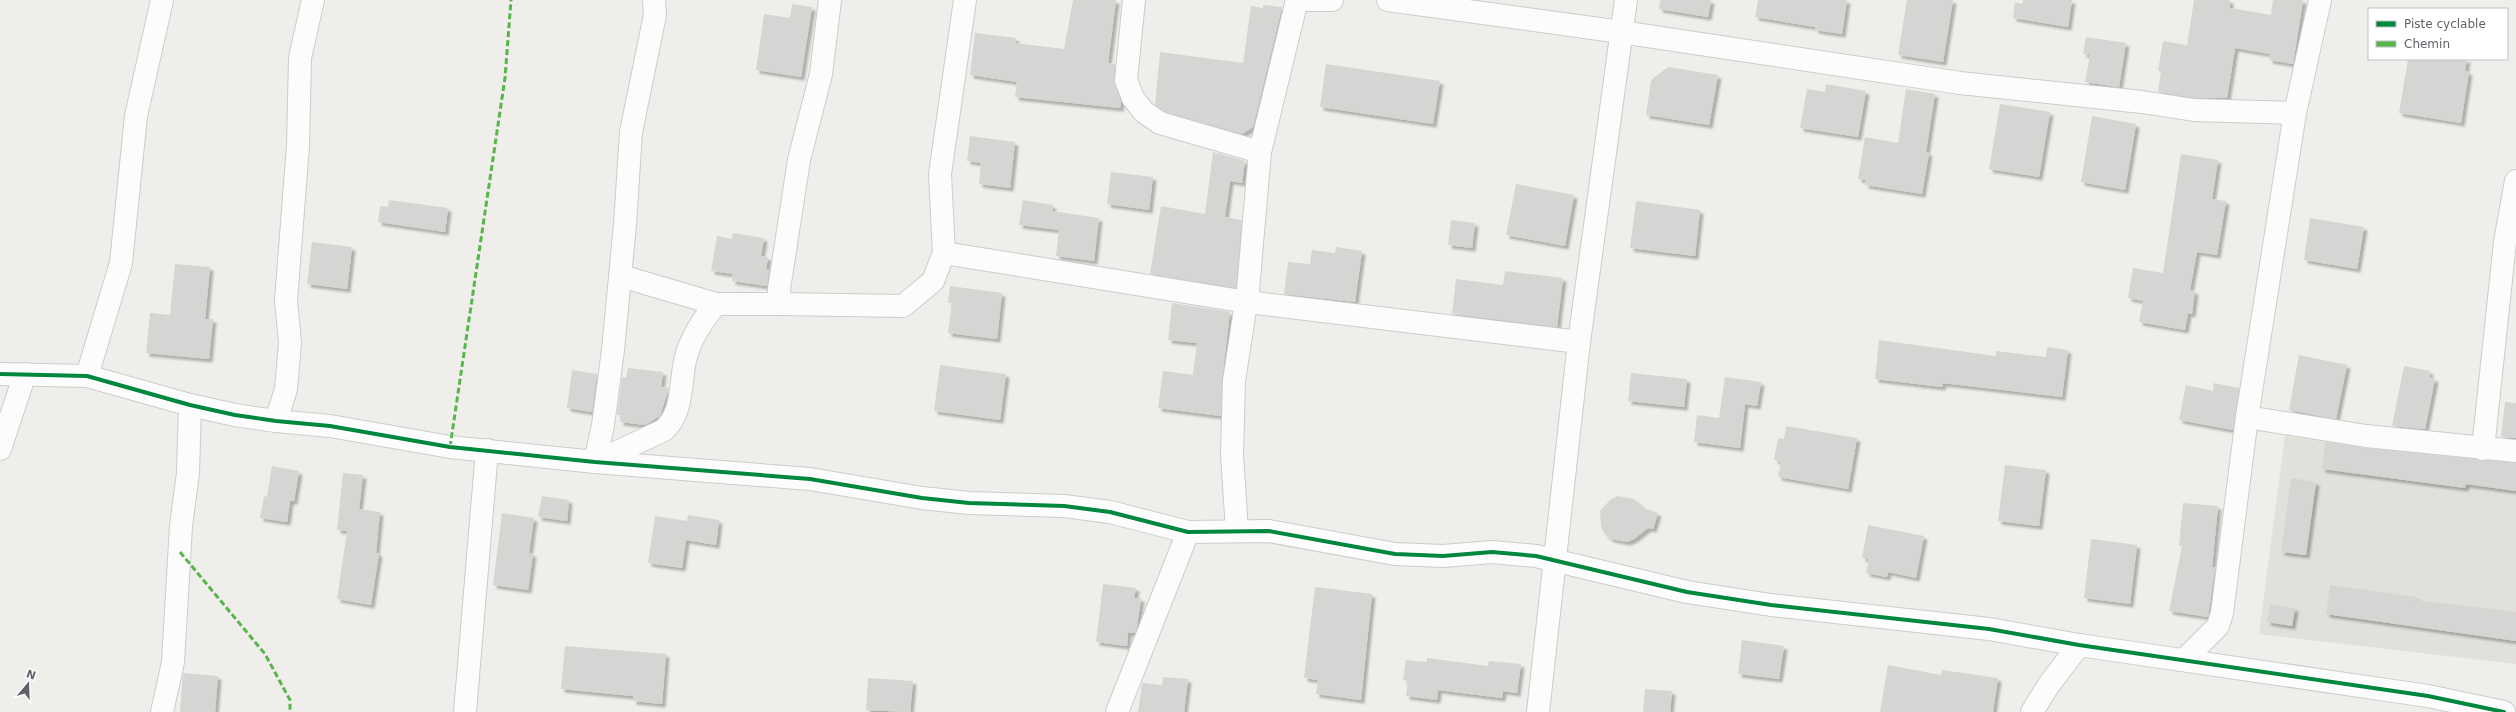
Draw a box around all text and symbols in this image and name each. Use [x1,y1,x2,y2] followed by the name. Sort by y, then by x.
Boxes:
[2368,8,2508,60] legend
[2404,17,2486,31] text: Piste cyclable
[2404,37,2450,51] text: Chemin
[8,664,48,704] north arrow
[25,667,38,683] text: N

